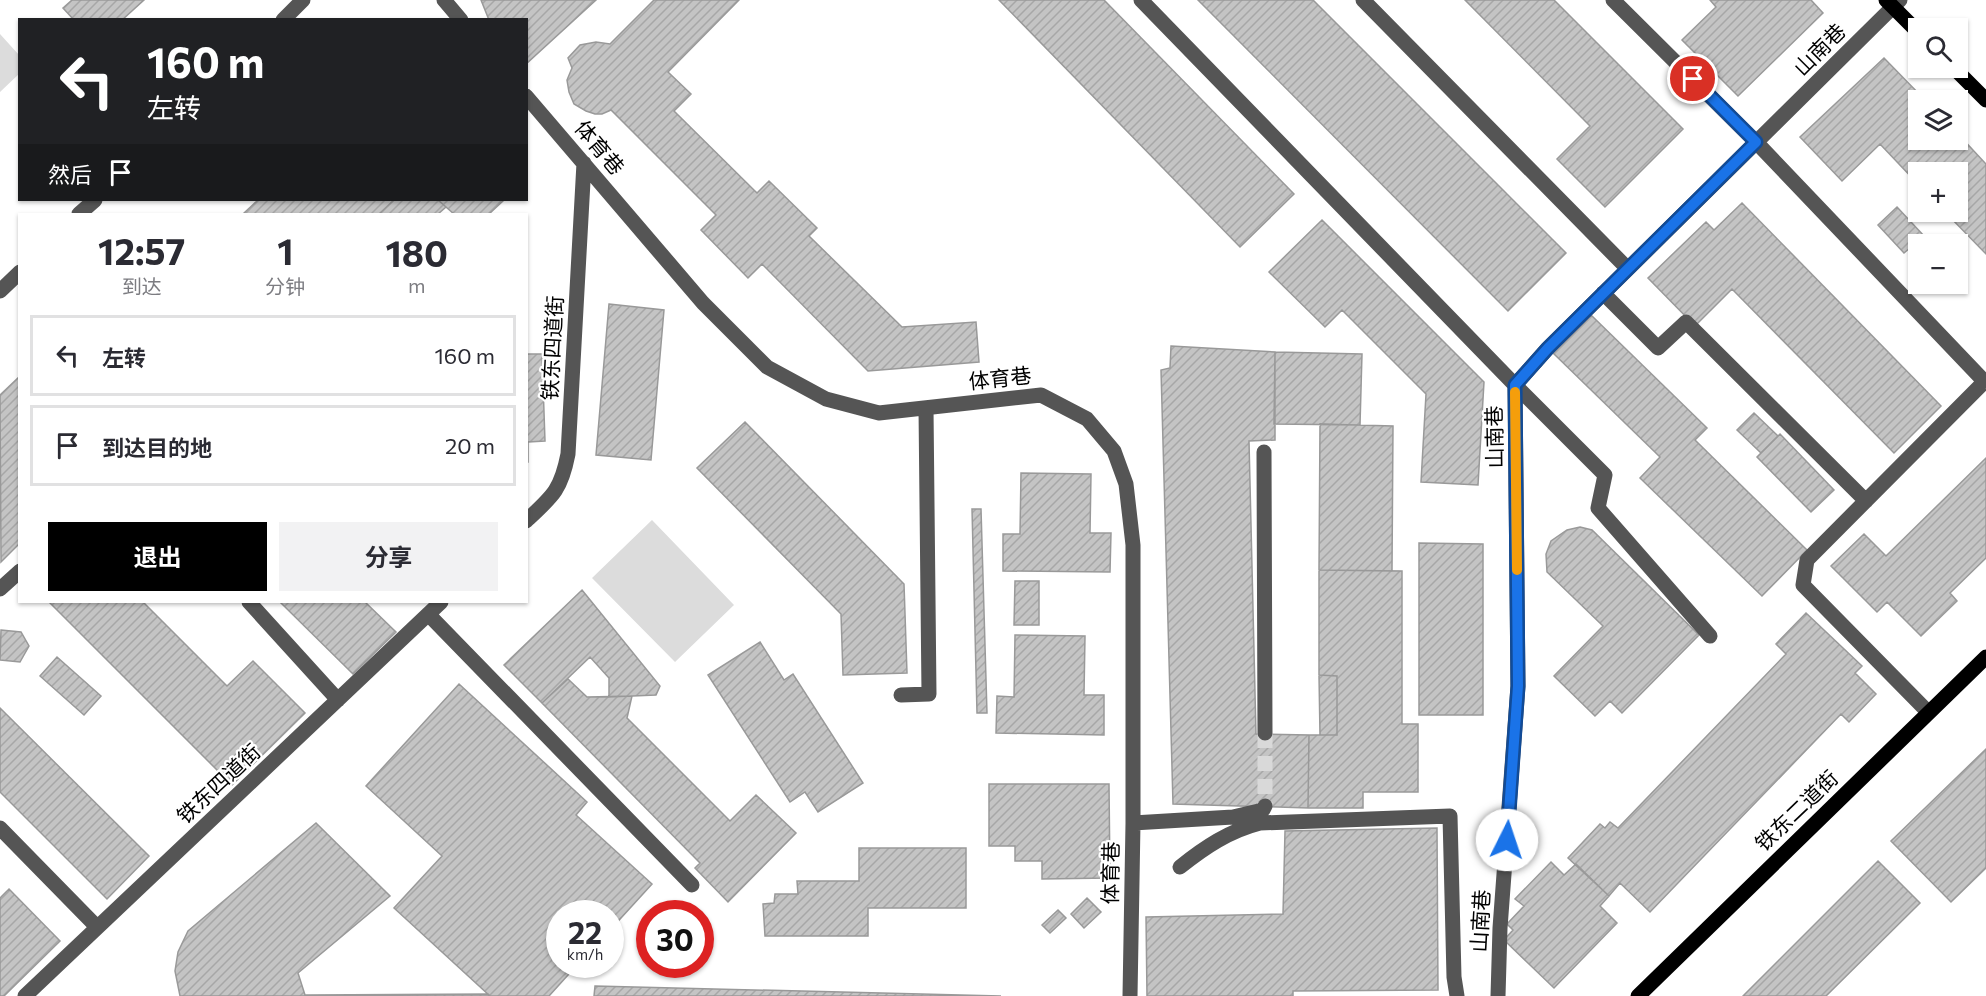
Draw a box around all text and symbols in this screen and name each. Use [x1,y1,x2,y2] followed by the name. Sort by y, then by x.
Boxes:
[1788,18,1850,80] street label: 山南巷
[1908,18,1968,294] map controls
[1908,18,1968,78] button: search
[147,35,265,87] text: 160 m
[48,42,126,120] icon: left
[1667,53,1718,104] pin
[1676,62,1709,95] icon: arrive
[1908,90,1968,150] button: layers
[147,91,201,124] text: 左转
[570,115,630,179] street label: 体育巷
[104,156,137,189] icon: arrive
[48,161,92,188] text: 然后
[1908,162,1968,222] button: +
[98,228,185,272] text: 12:57
[277,228,293,272] text: 1
[385,230,448,274] text: 180
[1908,234,1968,294] button: −
[408,273,425,297] text: m
[122,274,162,298] text: 到达
[265,274,305,298] text: 分钟
[536,295,567,401] street label: 铁东四道街
[51,339,84,372] icon: left
[434,342,495,369] text: 160 m
[102,344,146,371] text: 左转
[967,362,1032,393] street label: 体育巷
[1480,405,1507,469] street label: 山南巷
[51,429,84,462] icon: arrive
[445,432,495,459] text: 20 m
[102,434,212,461] text: 到达目的地
[48,522,267,591] button: 退出
[279,522,498,591] button: 分享
[171,738,265,828] street label: 铁东四道街
[1750,764,1842,855] street label: 铁东二道街
[1475,808,1539,872] position arrow
[1096,841,1123,905] street label: 体育巷
[1465,889,1494,953] street label: 山南巷
[636,900,714,978] speed limit sign: 30
[568,913,602,950] text: 22
[567,945,603,963] text: km/h

